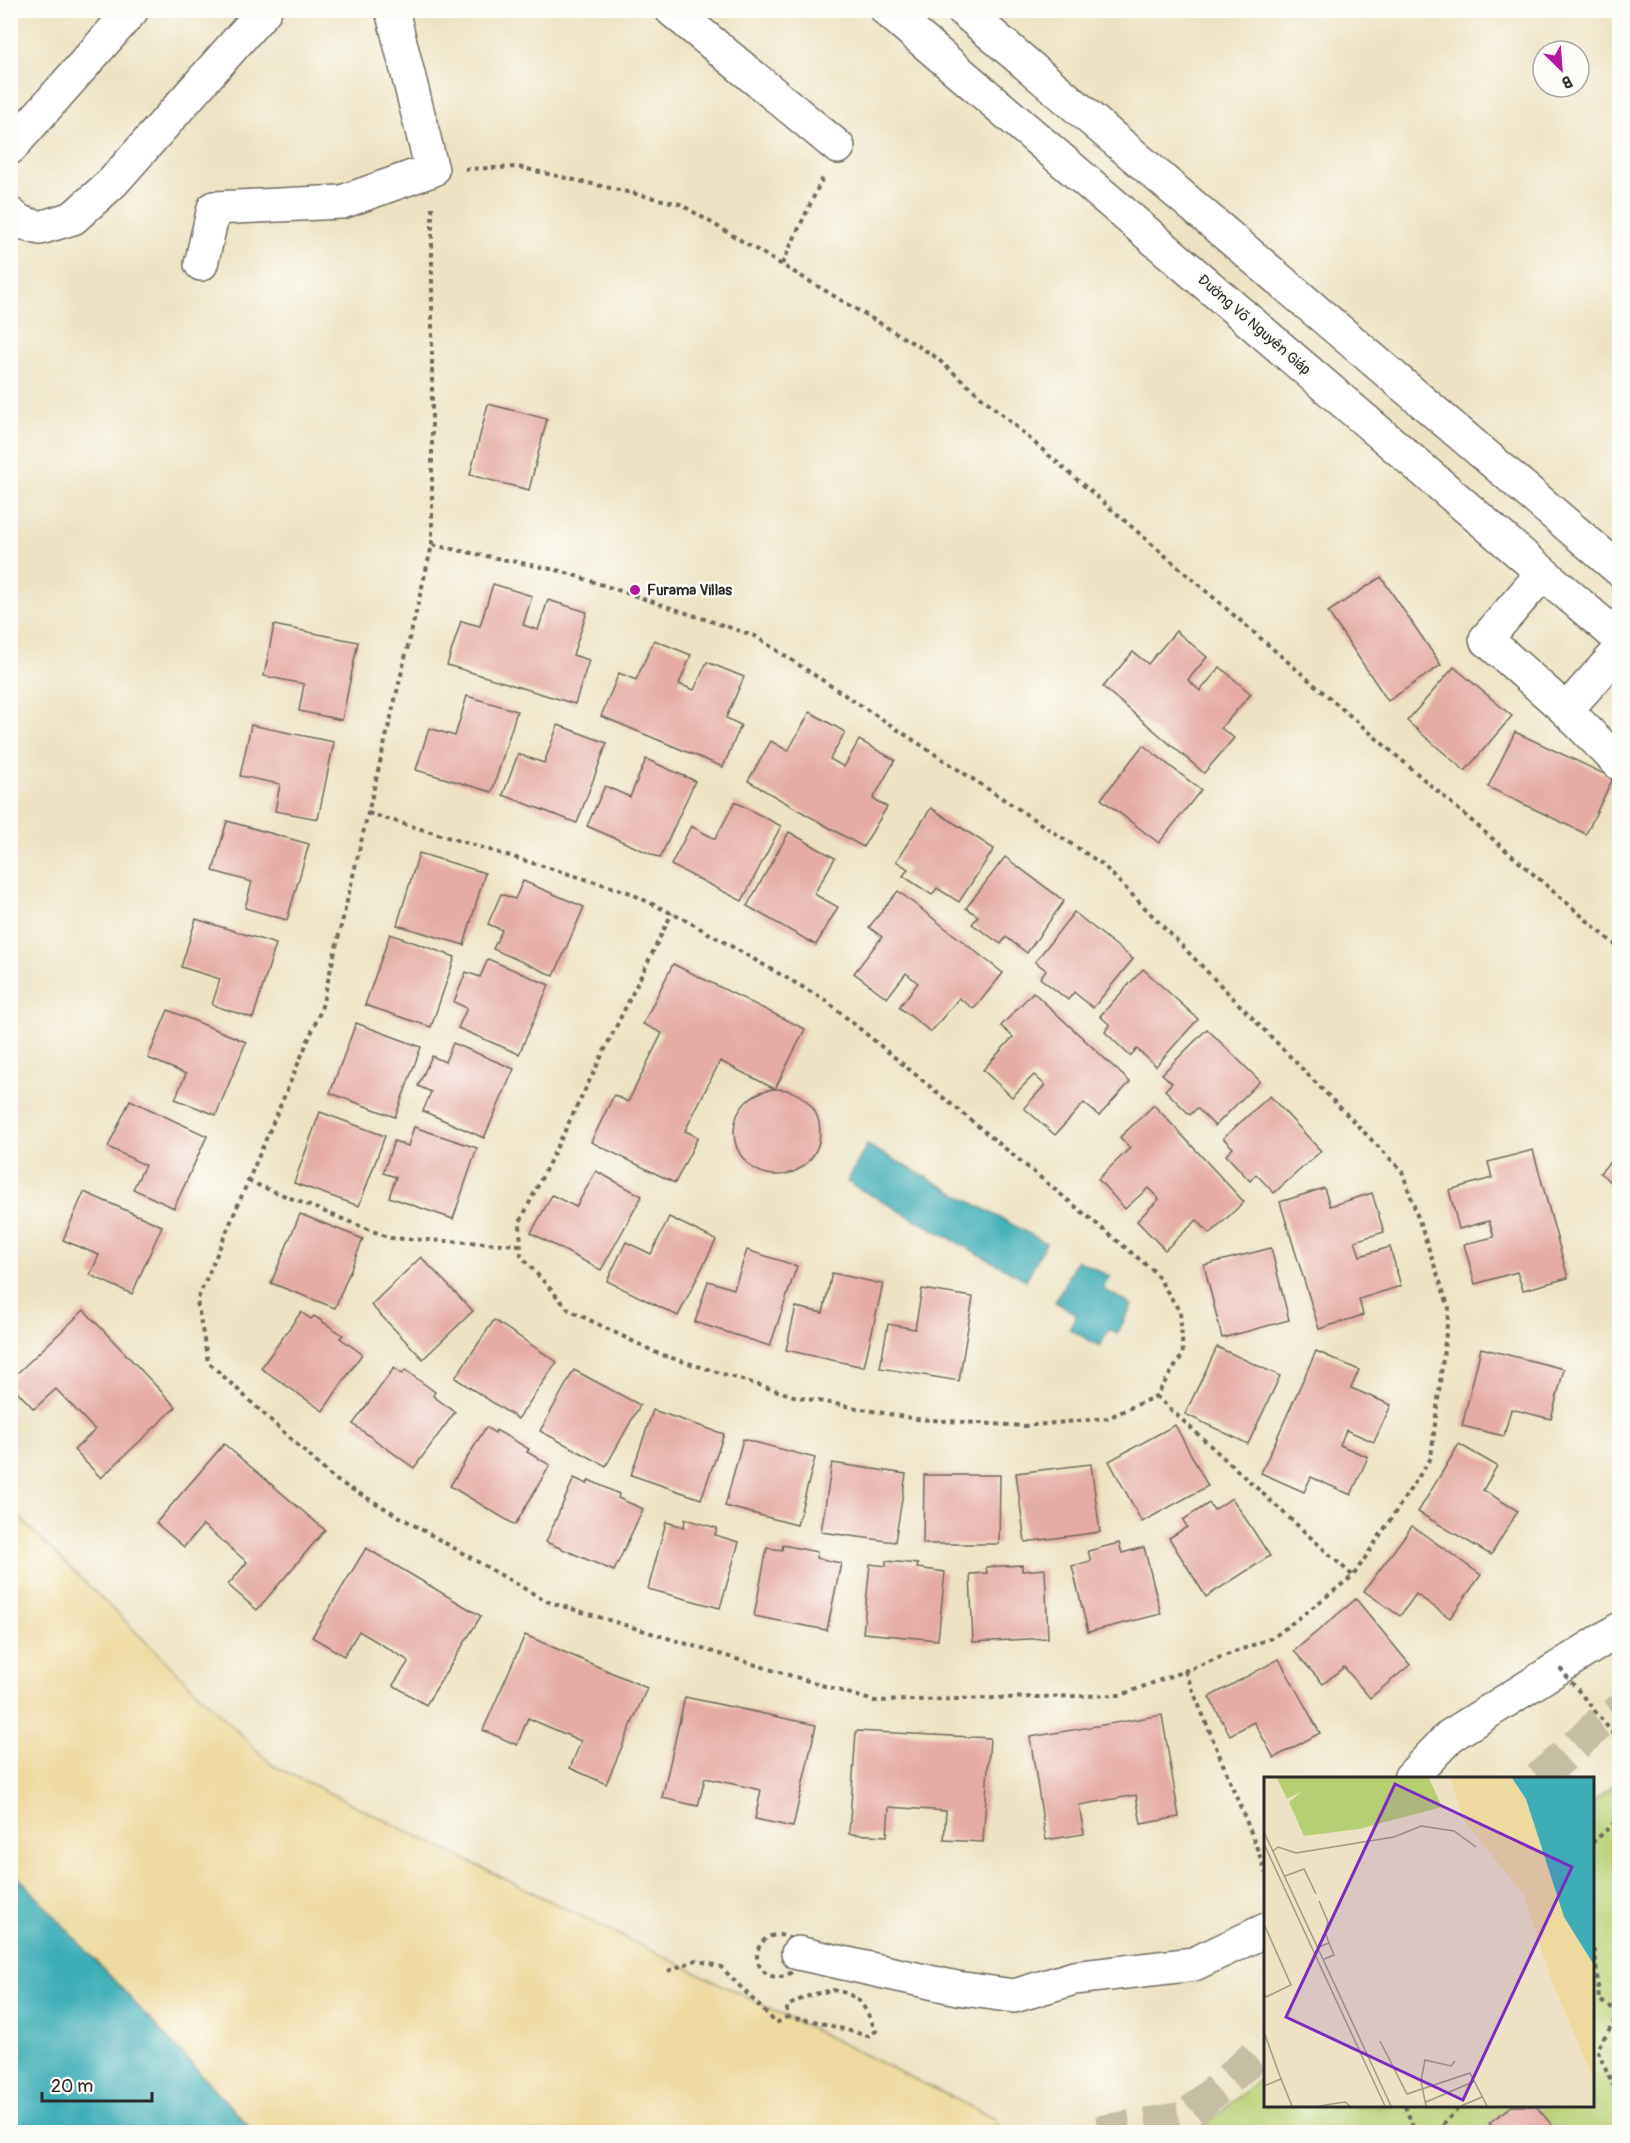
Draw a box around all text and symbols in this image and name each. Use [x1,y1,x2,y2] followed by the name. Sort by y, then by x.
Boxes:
[1531,39,1591,99] north arrow
[1559,71,1575,93] text: B
[1193,271,1315,379] street label: Đường Võ Nguyên Giáp
[647,581,732,600] place label: Furama Villas
[628,583,642,597] marker: Furama Villas
[1264,1777,1594,2107] inset map
[42,2065,152,2103] scale bar
[51,2075,93,2098] text: 20 m

